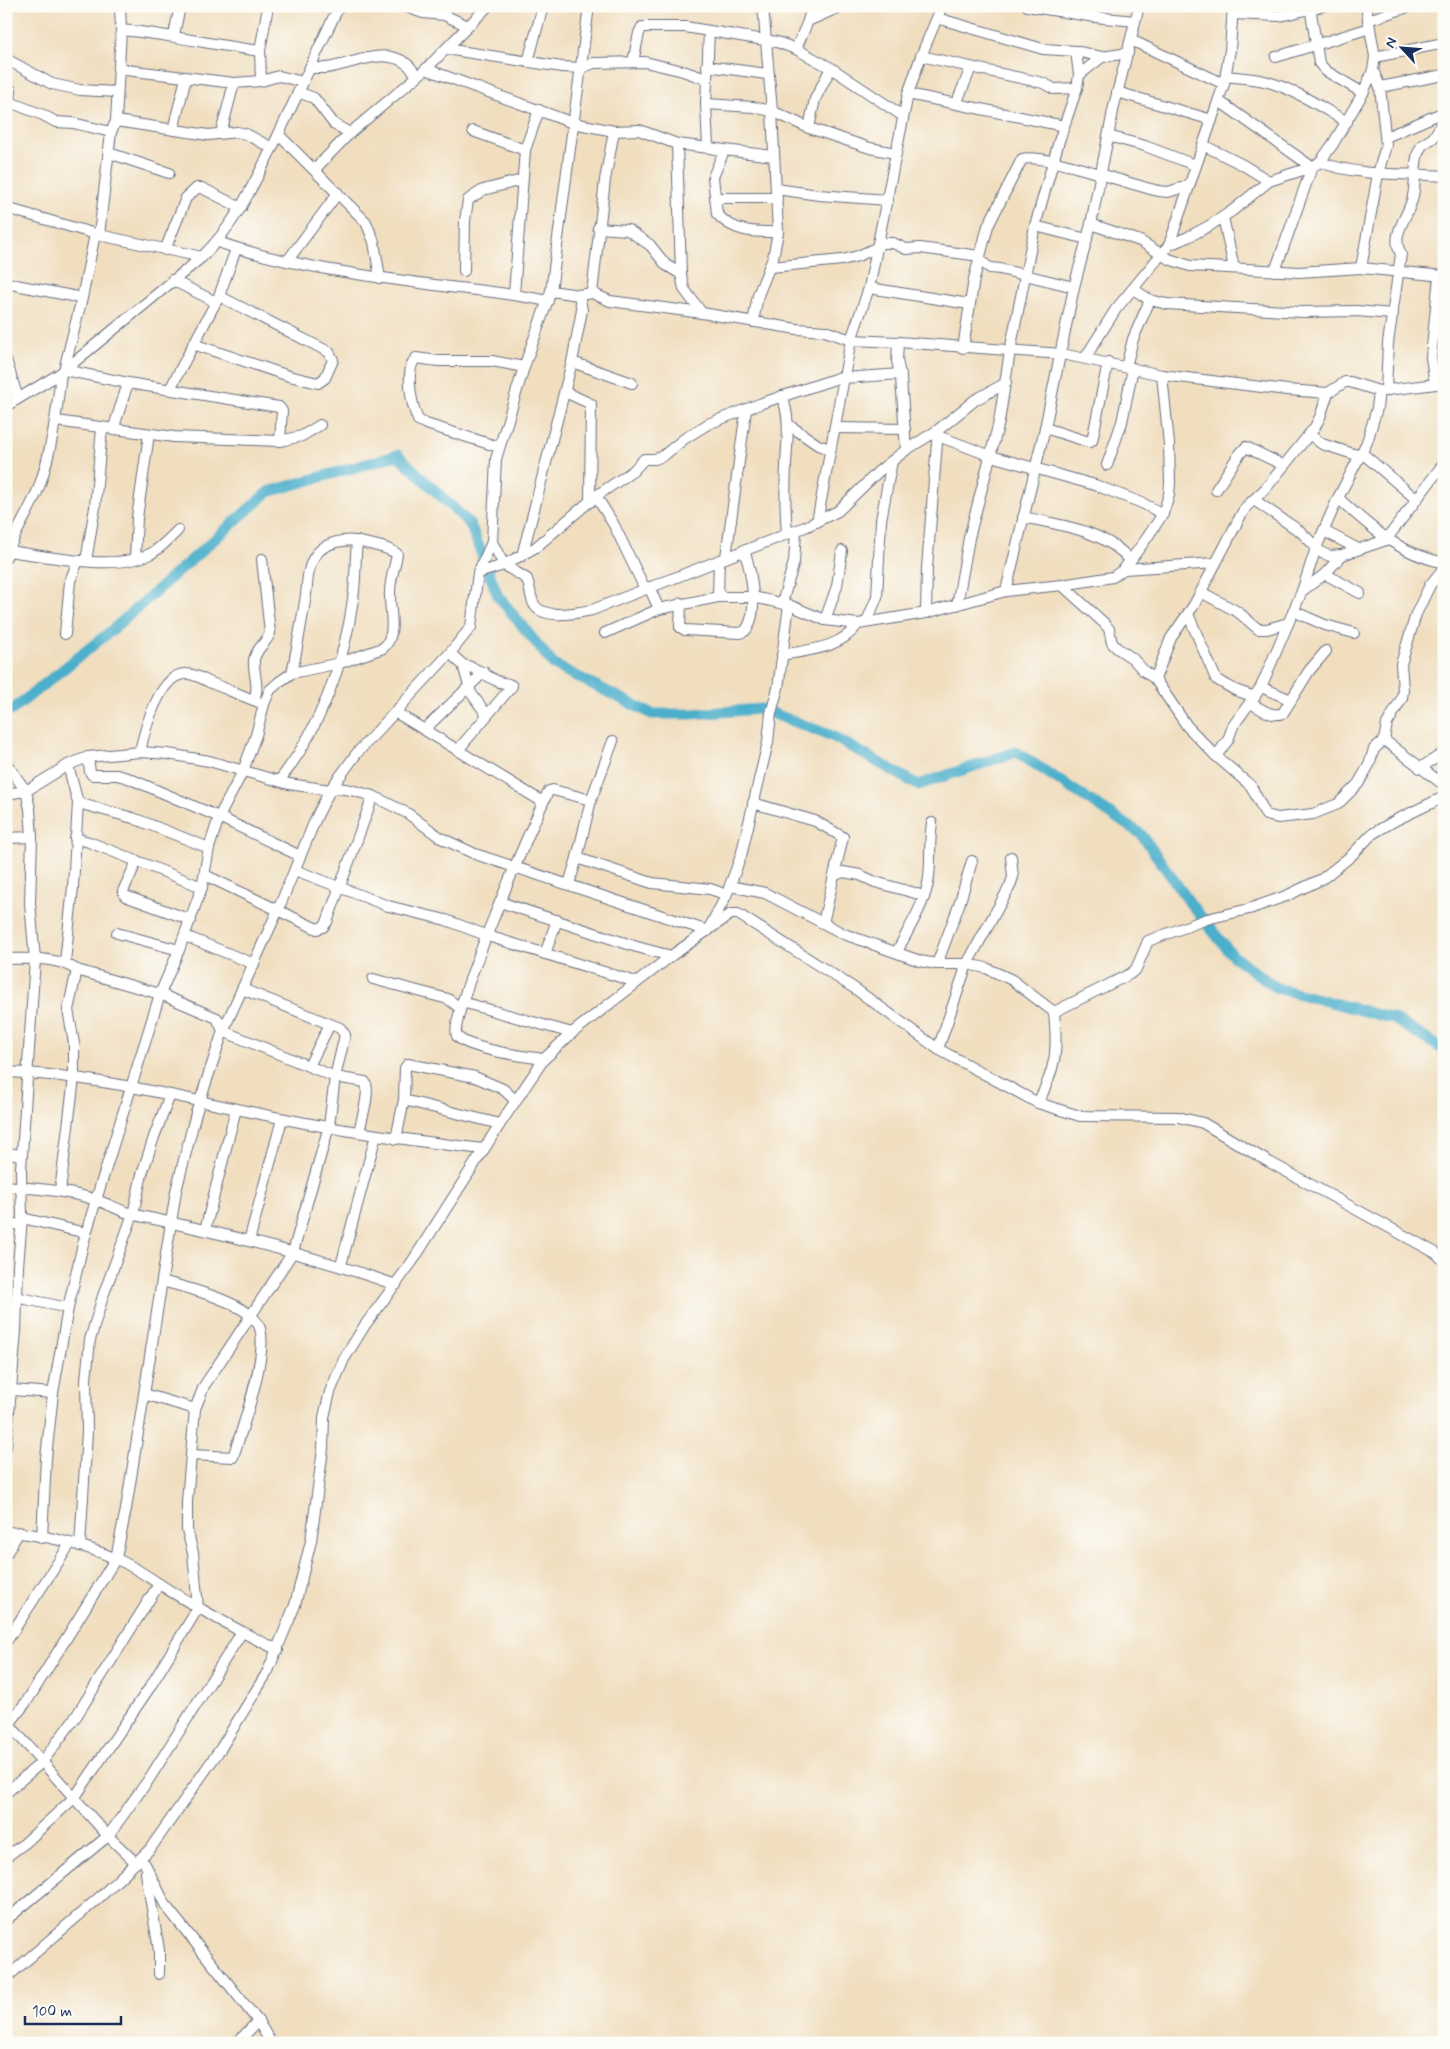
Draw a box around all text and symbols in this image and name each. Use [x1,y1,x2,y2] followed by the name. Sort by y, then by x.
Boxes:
[1378,22,1428,72] north arrow
[1381,35,1401,51] text: N
[25,1994,121,2026] scale bar
[32,2002,72,2022] text: 100 m

